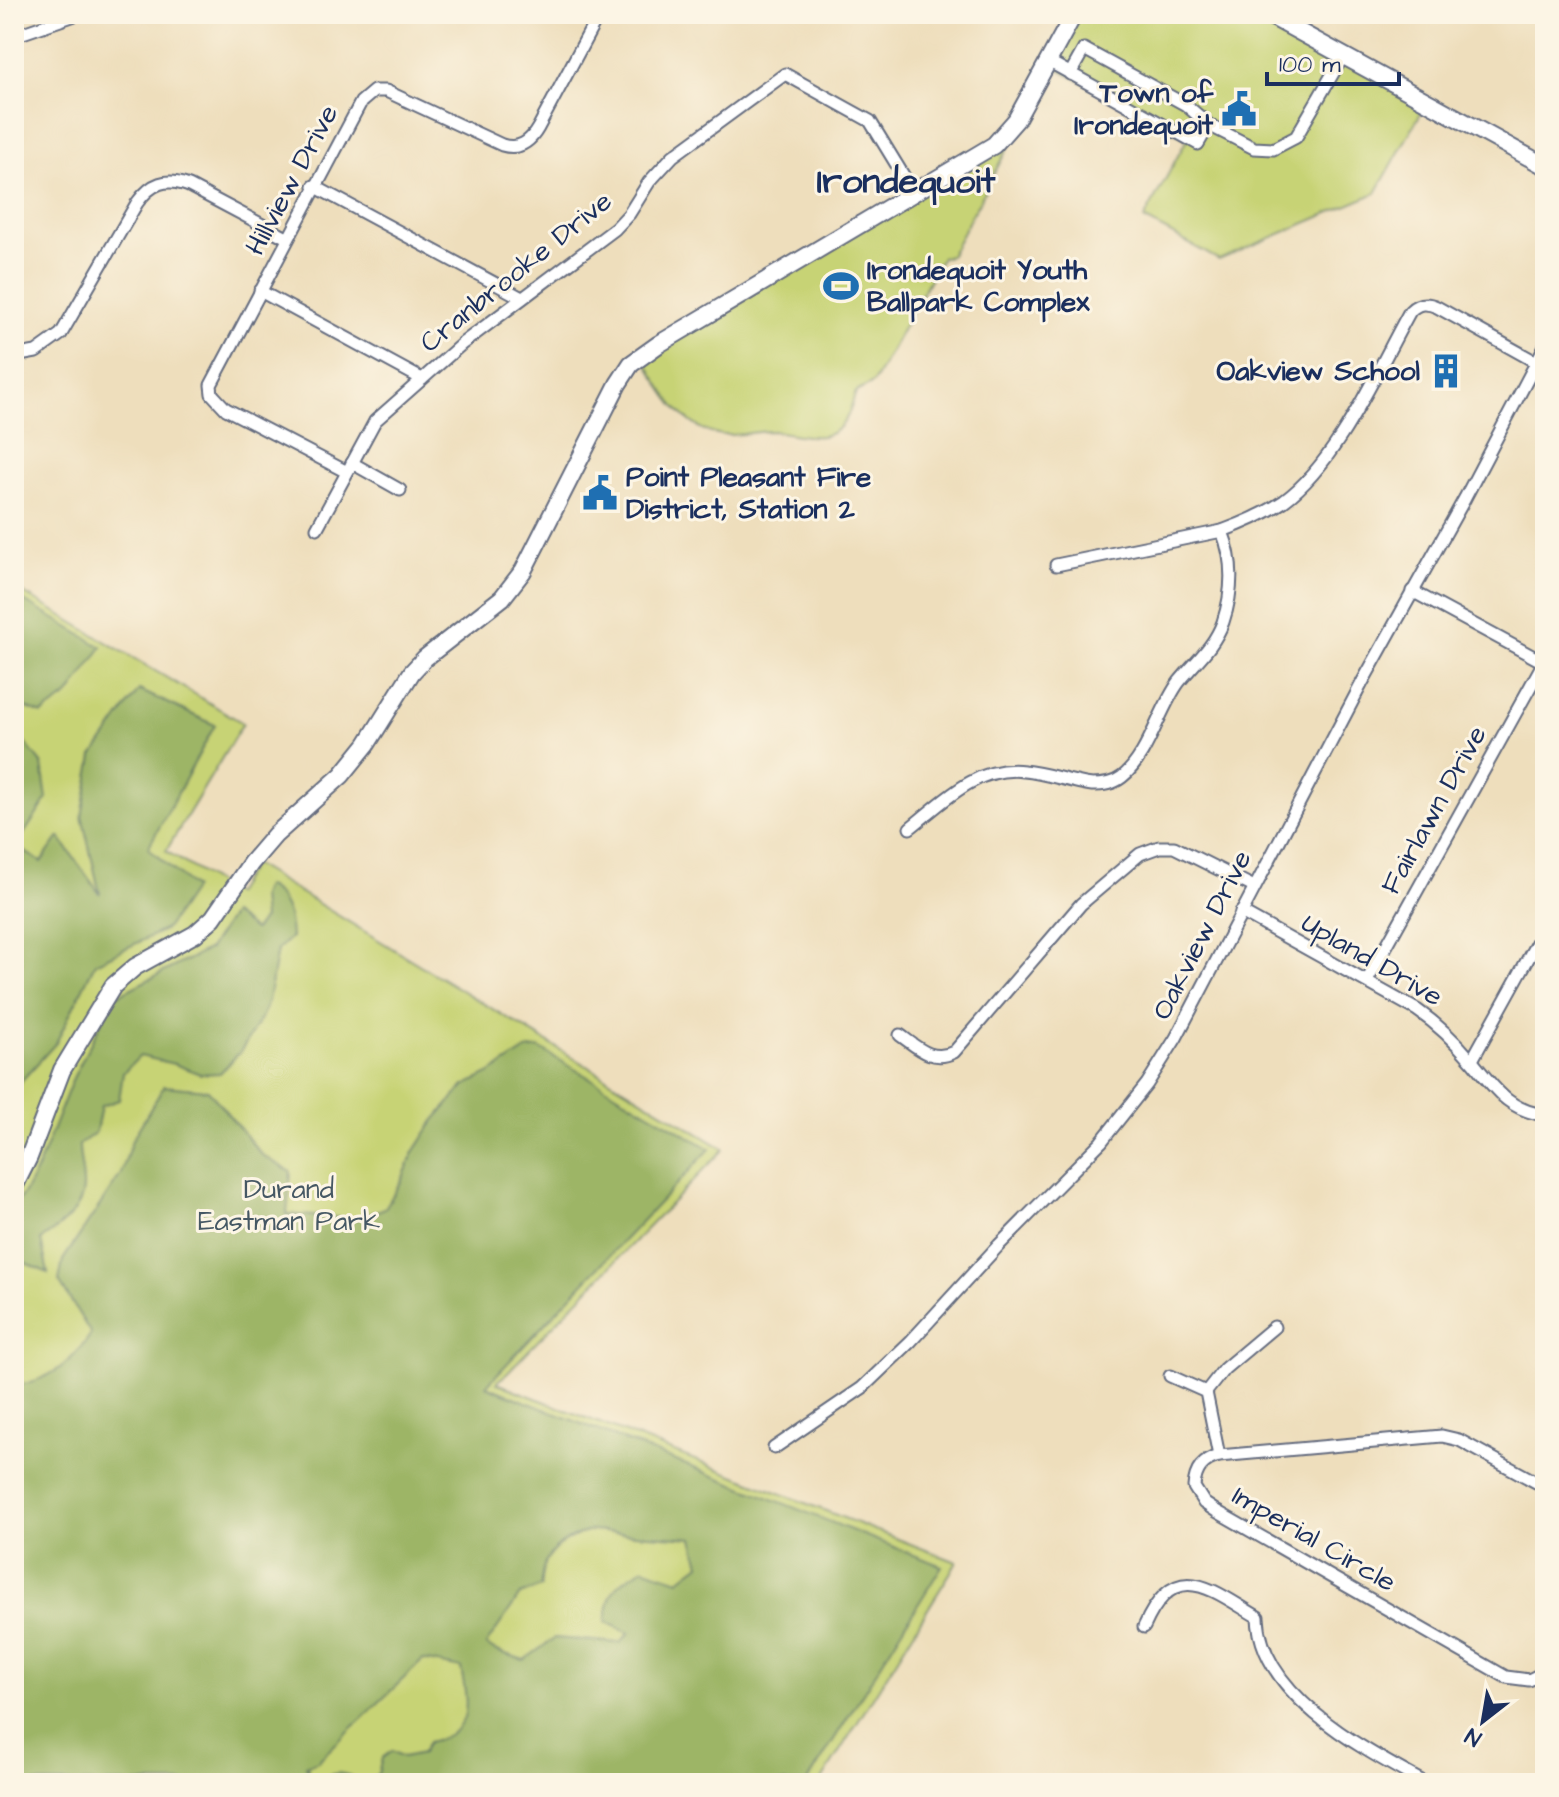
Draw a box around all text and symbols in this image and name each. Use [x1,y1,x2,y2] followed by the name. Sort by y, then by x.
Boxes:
[1267,36,1399,86] scale bar
[1279,48,1341,82] text: 100 m
[1074,74,1214,145] place label: Town of Irondequoit
[1220,90,1258,128] public building icon: Town of Irondequoit
[236,98,348,262] street label: Hillview Drive
[817,156,996,207] district label: Irondequoit
[412,182,620,362] street label: Cranbrooke Drive
[867,251,1090,323] place label: Irondequoit Youth Ballpark Complex
[822,267,860,305] sports icon: Irondequoit Youth Ballpark Complex
[1217,352,1420,391] place label: Oakview School
[1427,352,1465,390] building icon: Oakview School
[626,458,871,529] place label: Point Pleasant Fire District, Station 2
[581,474,619,512] public building icon: Point Pleasant Fire District, Station 2
[1372,719,1496,901] street label: Fairlawn Drive
[1143,844,1261,1026] street label: Oakview Drive
[1294,904,1450,1016] street label: Upland Drive
[198,1170,380,1241] park label: Durand Eastman Park
[1225,1476,1403,1602] street label: Imperial Circle
[1443,1681,1523,1761] north arrow
[1459,1720,1487,1754] text: N

